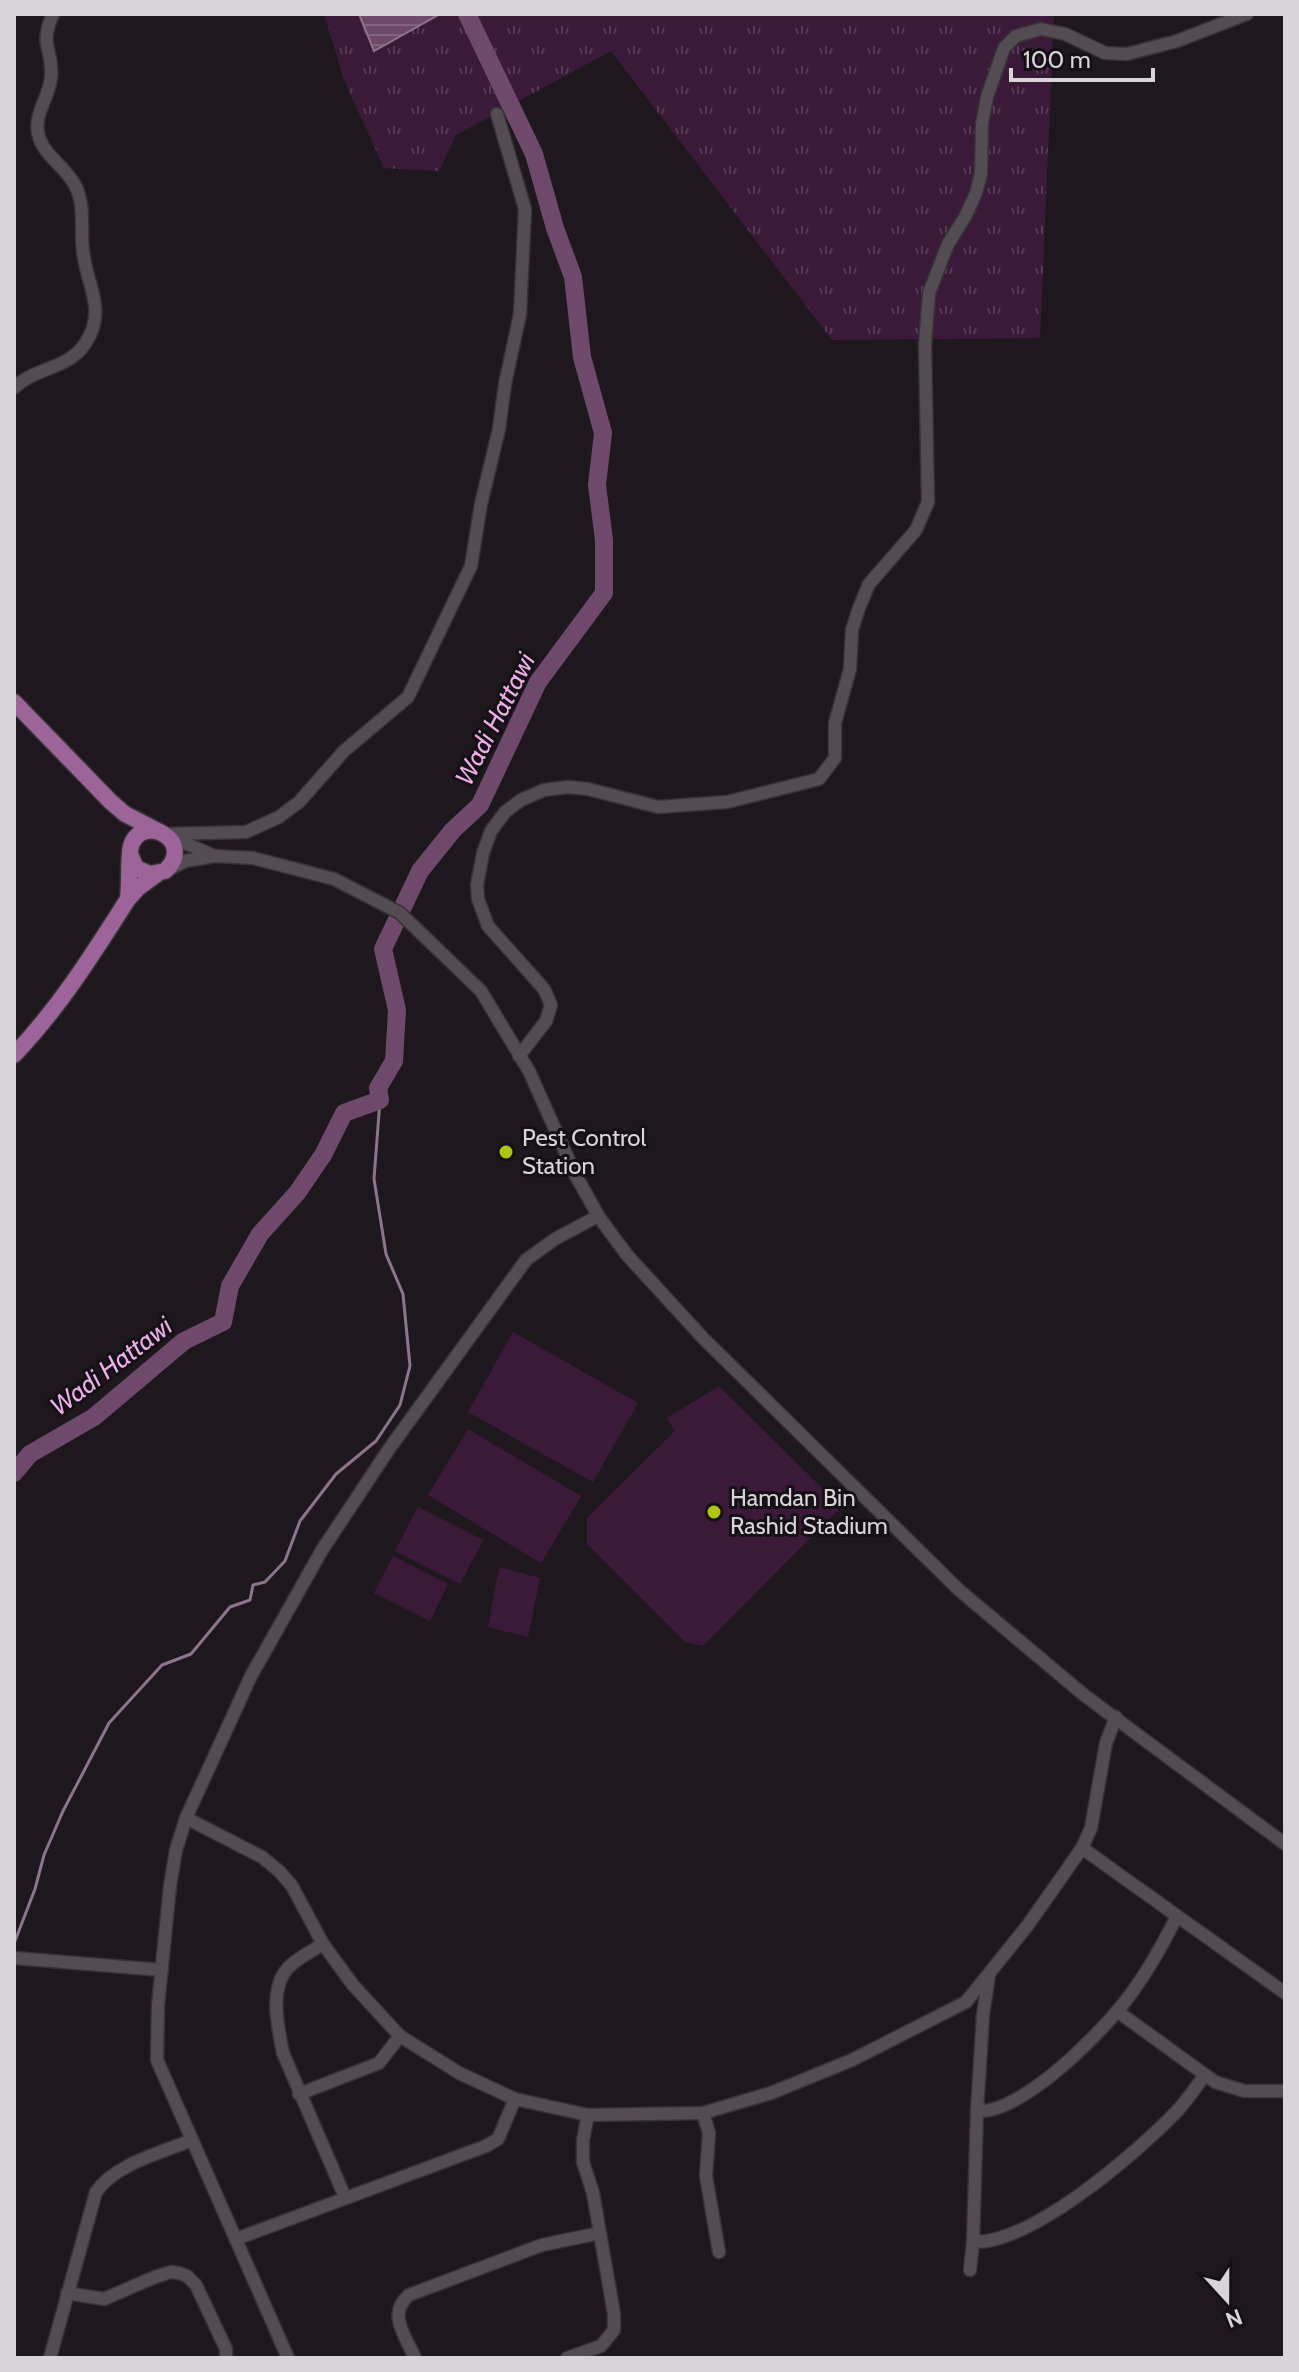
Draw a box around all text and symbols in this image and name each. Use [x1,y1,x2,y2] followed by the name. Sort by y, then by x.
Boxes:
[1011,32,1153,82] scale bar
[1023,45,1091,74] text: 100 m
[448,647,542,791] water label: Wadi Hattawi
[522,1123,647,1180] place label: Pest Control Station
[497,1143,515,1161] marker: Pest Control Station
[44,1310,179,1422] water label: Wadi Hattawi
[730,1483,888,1540] place label: Hamdan Bin Rashid Stadium
[705,1503,723,1521] marker: Hamdan Bin Rashid Stadium
[1187,2260,1267,2340] north arrow
[1222,2303,1246,2334] text: N

